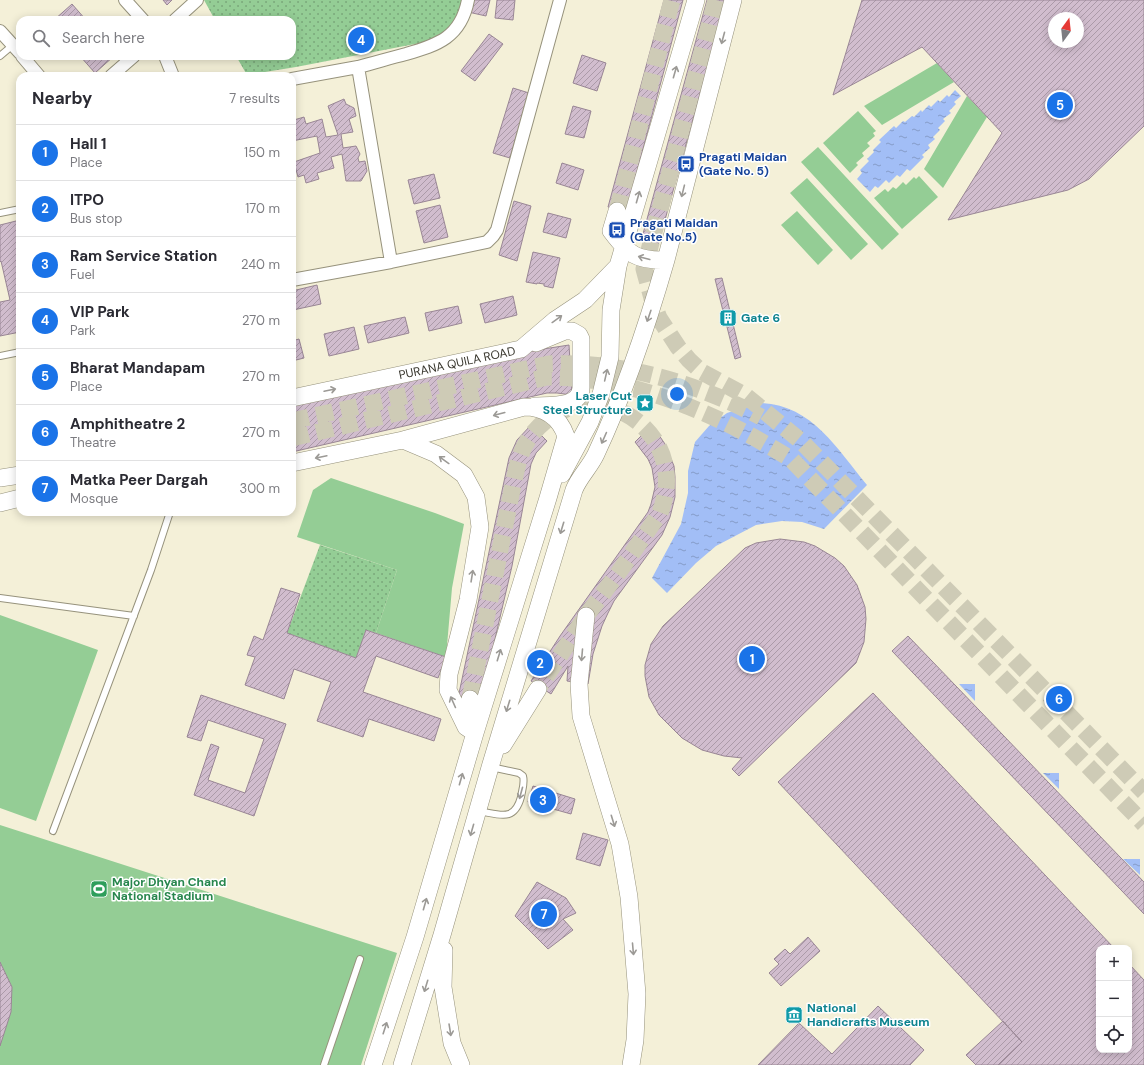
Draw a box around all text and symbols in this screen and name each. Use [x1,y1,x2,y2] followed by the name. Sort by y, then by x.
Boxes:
[1048,12,1084,48] north arrow
[16,16,296,60] search box
[348,25,374,55] pin: 4
[30,27,52,49] icon: search
[62,28,145,48] text: Search here
[719,31,726,44] one-way arrow
[672,66,679,79] one-way arrow
[32,87,92,109] text: Nearby
[229,90,280,107] text: 7 results
[1047,90,1073,120] pin: 5
[70,134,107,154] text: Hall 1
[43,144,47,161] text: 1
[244,144,280,161] text: 150 m
[699,149,787,179] place label: Pragati Maidan (Gate No. 5)
[70,154,102,171] text: Place
[676,154,696,174] bus stop icon: Pragati Maidan (Gate No. 5)
[679,184,687,197] one-way arrow
[70,190,104,210] text: ITPO
[635,191,642,204] one-way arrow
[41,200,49,217] text: 2
[245,200,280,217] text: 170 m
[70,210,122,227] text: Bus stop
[630,215,718,245] place label: Pragati Maidan (Gate No.5)
[607,220,627,240] bus stop icon: Pragati Maidan (Gate No.5)
[70,246,217,266] text: Ram Service Station
[637,254,650,261] one-way arrow
[41,256,49,273] text: 3
[241,256,280,273] text: 240 m
[70,266,95,283] text: Fuel
[70,302,130,322] text: VIP Park
[718,308,738,328] building icon: Gate 6
[645,309,652,322] one-way arrow
[741,310,780,326] place label: Gate 6
[41,312,49,329] text: 4
[242,312,280,329] text: 270 m
[551,315,562,323] one-way arrow
[70,322,96,339] text: Park
[397,343,517,383] street label: PURANA QUILA ROAD
[70,358,205,378] text: Bharat Mandapam
[41,368,49,385] text: 5
[242,368,280,385] text: 270 m
[602,369,610,382] one-way arrow
[70,378,102,395] text: Place
[667,384,687,404] your location
[323,386,336,394] one-way arrow
[543,388,632,418] place label: Laser Cut Steel Structure
[635,393,655,413] place icon: Laser Cut Steel Structure
[493,411,506,418] one-way arrow
[70,414,185,434] text: Amphitheatre 2
[41,424,49,441] text: 6
[242,424,280,441] text: 270 m
[599,431,607,443] one-way arrow
[70,434,116,451] text: Theatre
[315,453,328,461] one-way arrow
[439,456,450,464] one-way arrow
[70,470,208,490] text: Matka Peer Dargah
[42,480,48,497] text: 7
[239,480,280,497] text: 300 m
[70,490,118,507] text: Mosque
[558,521,565,534] one-way arrow
[468,570,476,583] one-way arrow
[739,644,765,674] pin: 1
[527,648,553,678] pin: 2
[578,648,585,661] one-way arrow
[496,649,503,662] one-way arrow
[1046,684,1072,714] pin: 6
[449,696,456,708] one-way arrow
[504,699,511,712] one-way arrow
[458,773,465,786] one-way arrow
[530,785,556,815] pin: 3
[517,787,525,800] one-way arrow
[610,815,617,828] one-way arrow
[468,824,475,837] one-way arrow
[112,874,226,904] place label: Major Dhyan Chand National Stadium
[89,879,109,899] sports icon: Major Dhyan Chand National Stadium
[422,898,429,911] one-way arrow
[531,899,557,929] pin: 7
[630,942,637,955] one-way arrow
[1096,945,1132,1053] map controls
[1096,945,1132,981] button: +
[422,980,430,992] one-way arrow
[1096,981,1132,1017] button: −
[807,1000,930,1030] place label: National Handicrafts Museum
[784,1005,804,1025] museum icon: National Handicrafts Museum
[1096,1017,1132,1053] button: locate
[382,1022,390,1034] one-way arrow
[446,1023,454,1036] one-way arrow

